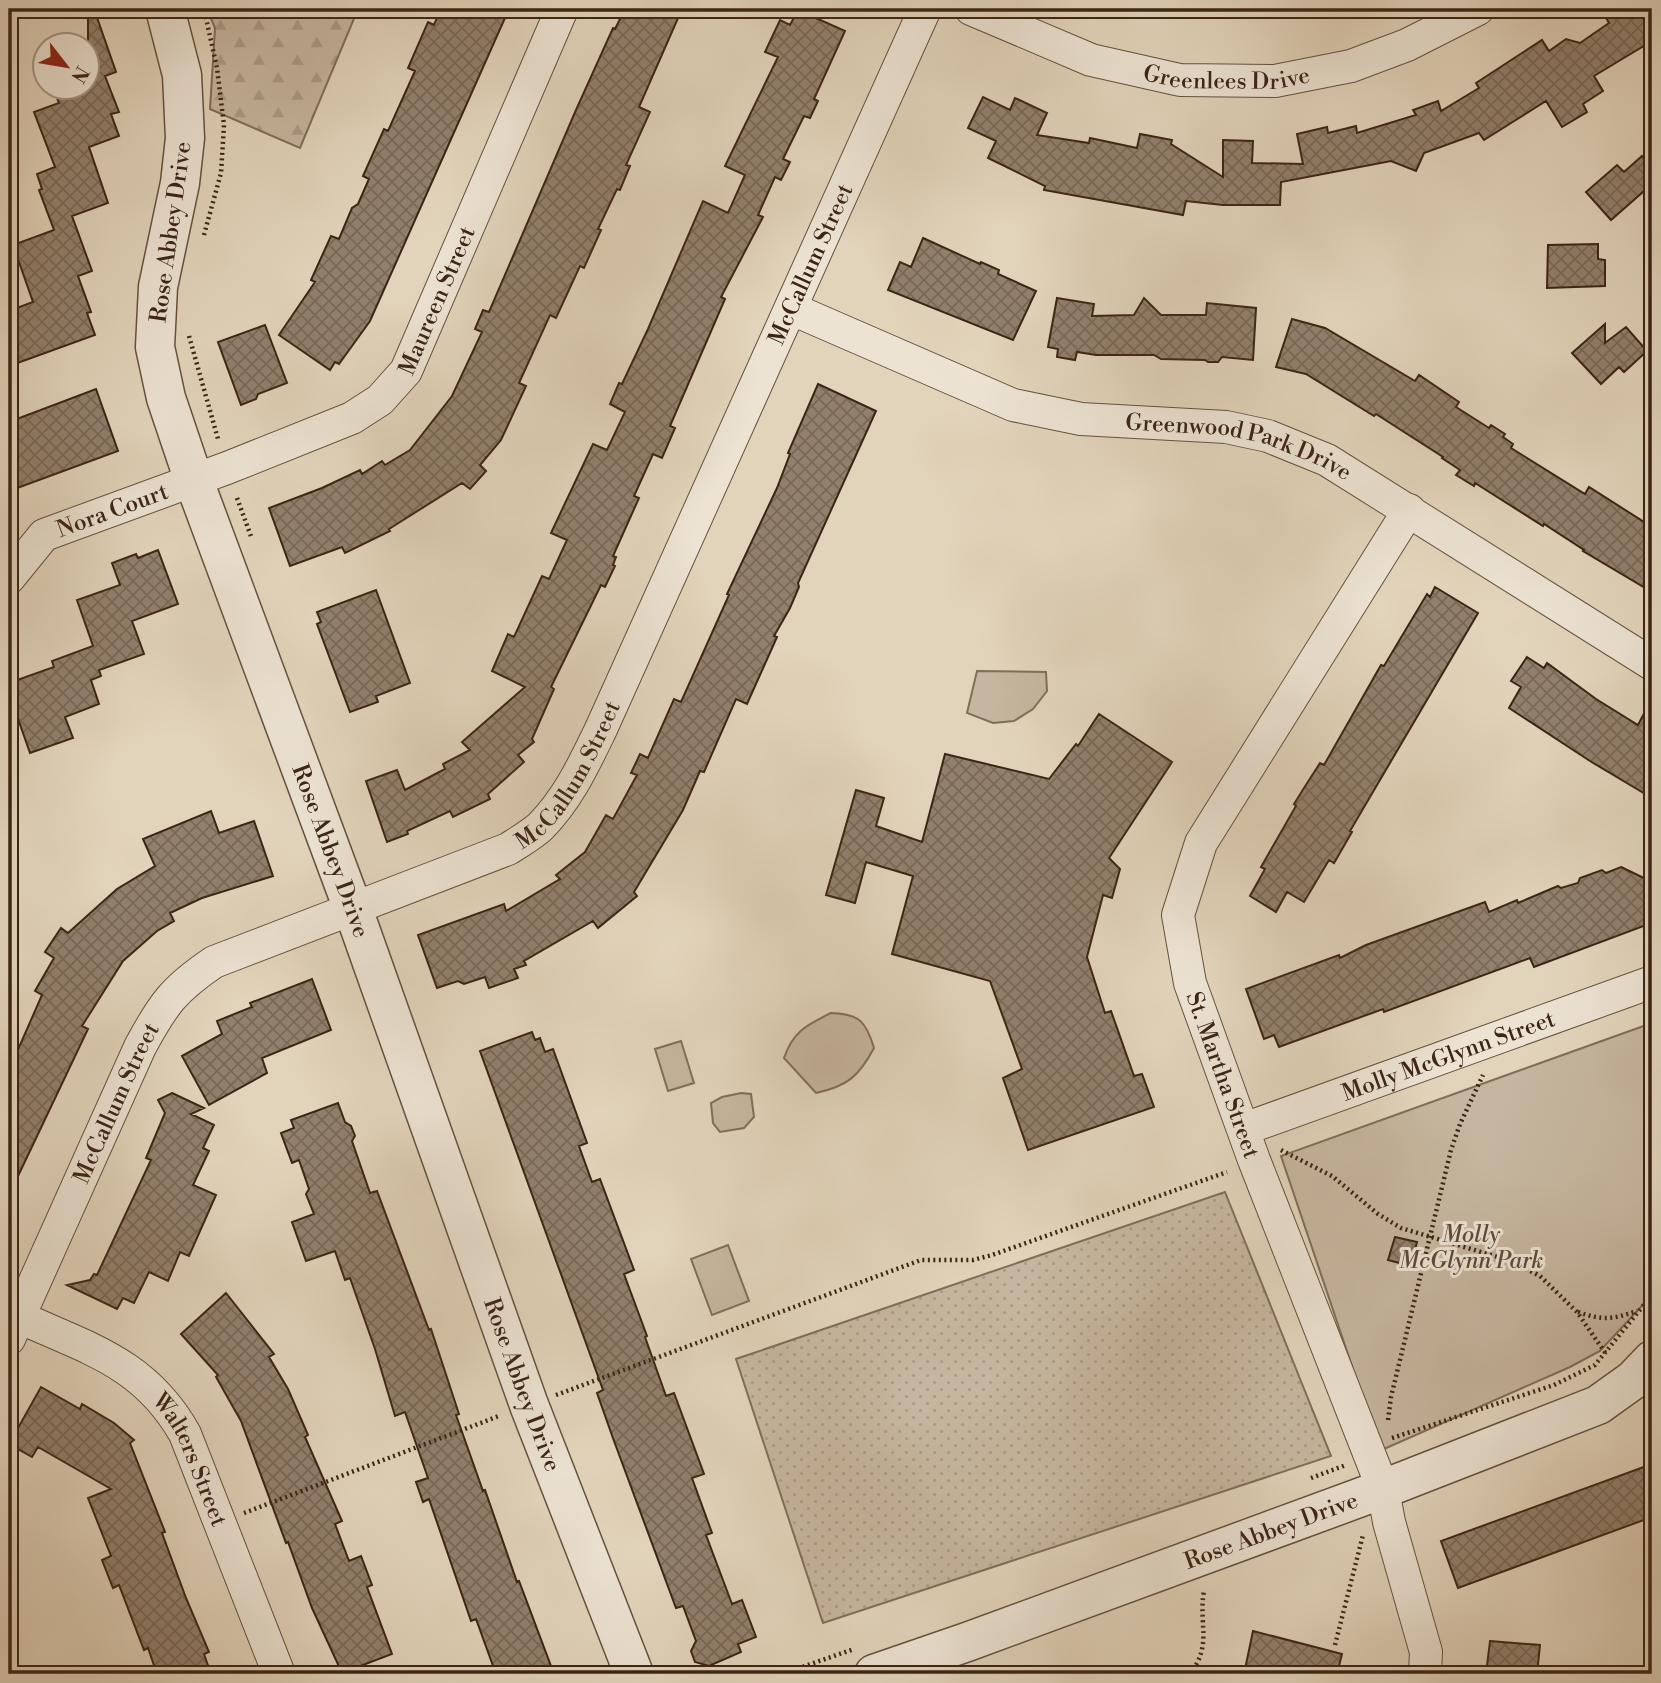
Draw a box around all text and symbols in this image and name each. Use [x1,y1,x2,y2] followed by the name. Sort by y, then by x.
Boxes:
[32,32,102,102] north arrow
[1140,59,1312,96] street label: Greenlees Drive
[66,62,94,87] text: N
[144,140,198,325] street label: Rose Abbey Drive
[763,180,860,349] street label: McCallum Street
[393,222,482,379] street label: Maureen Street
[1125,408,1357,487] street label: Greenwood Park Drive
[53,478,172,544] street label: Nora Court
[510,697,627,856] street label: McCallum Street
[285,760,375,942] street label: Rose Abbey Drive
[1179,988,1265,1162] street label: St. Martha Street
[1338,1005,1559,1108] street label: Molly McGlynn Street
[68,1018,166,1188] street label: McCallum Street
[1399,1221,1543,1275] park label: Molly McGlynn Park
[477,1294,567,1476] street label: Rose Abbey Drive
[145,1387,233,1530] street label: Walters Street
[1180,1487,1362,1576] street label: Rose Abbey Drive

